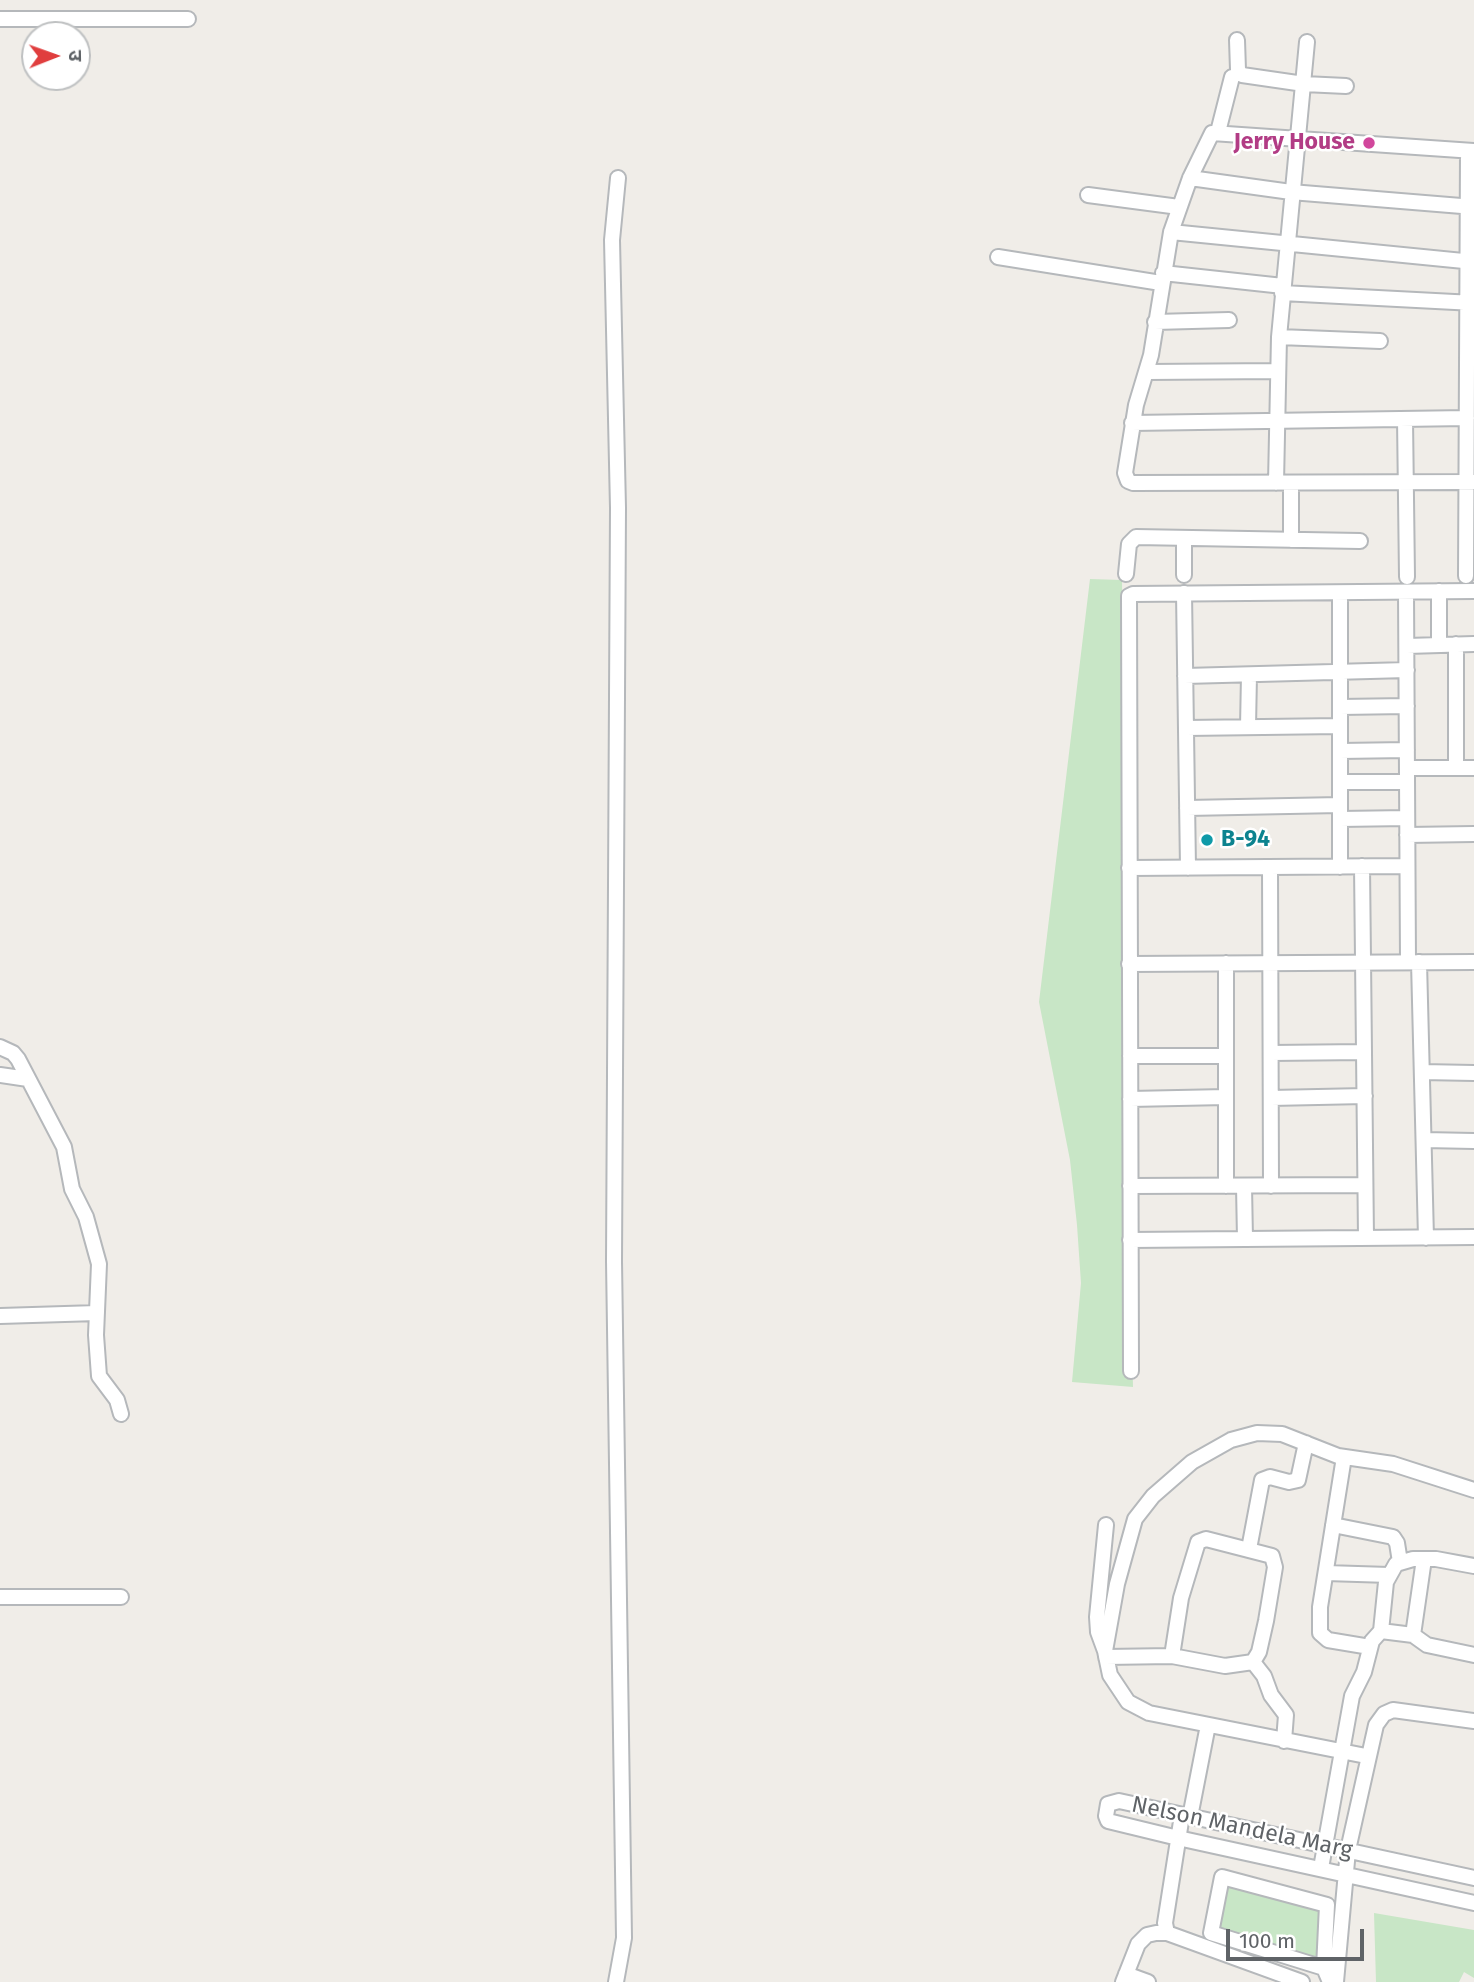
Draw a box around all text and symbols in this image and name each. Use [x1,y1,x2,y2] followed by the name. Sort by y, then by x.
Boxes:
[21,21,91,91] north arrow
[64,50,87,61] text: उ
[1233,129,1355,157] place label: Jerry House
[1361,135,1377,151] marker: Jerry House
[1221,826,1270,854] place label: B-94
[1199,832,1215,848] marker: B-94
[1129,1791,1355,1865] street label: Nelson Mandela Marg
[1229,1916,1367,1960] scale bar
[1239,1928,1295,1954] text: 100 m

